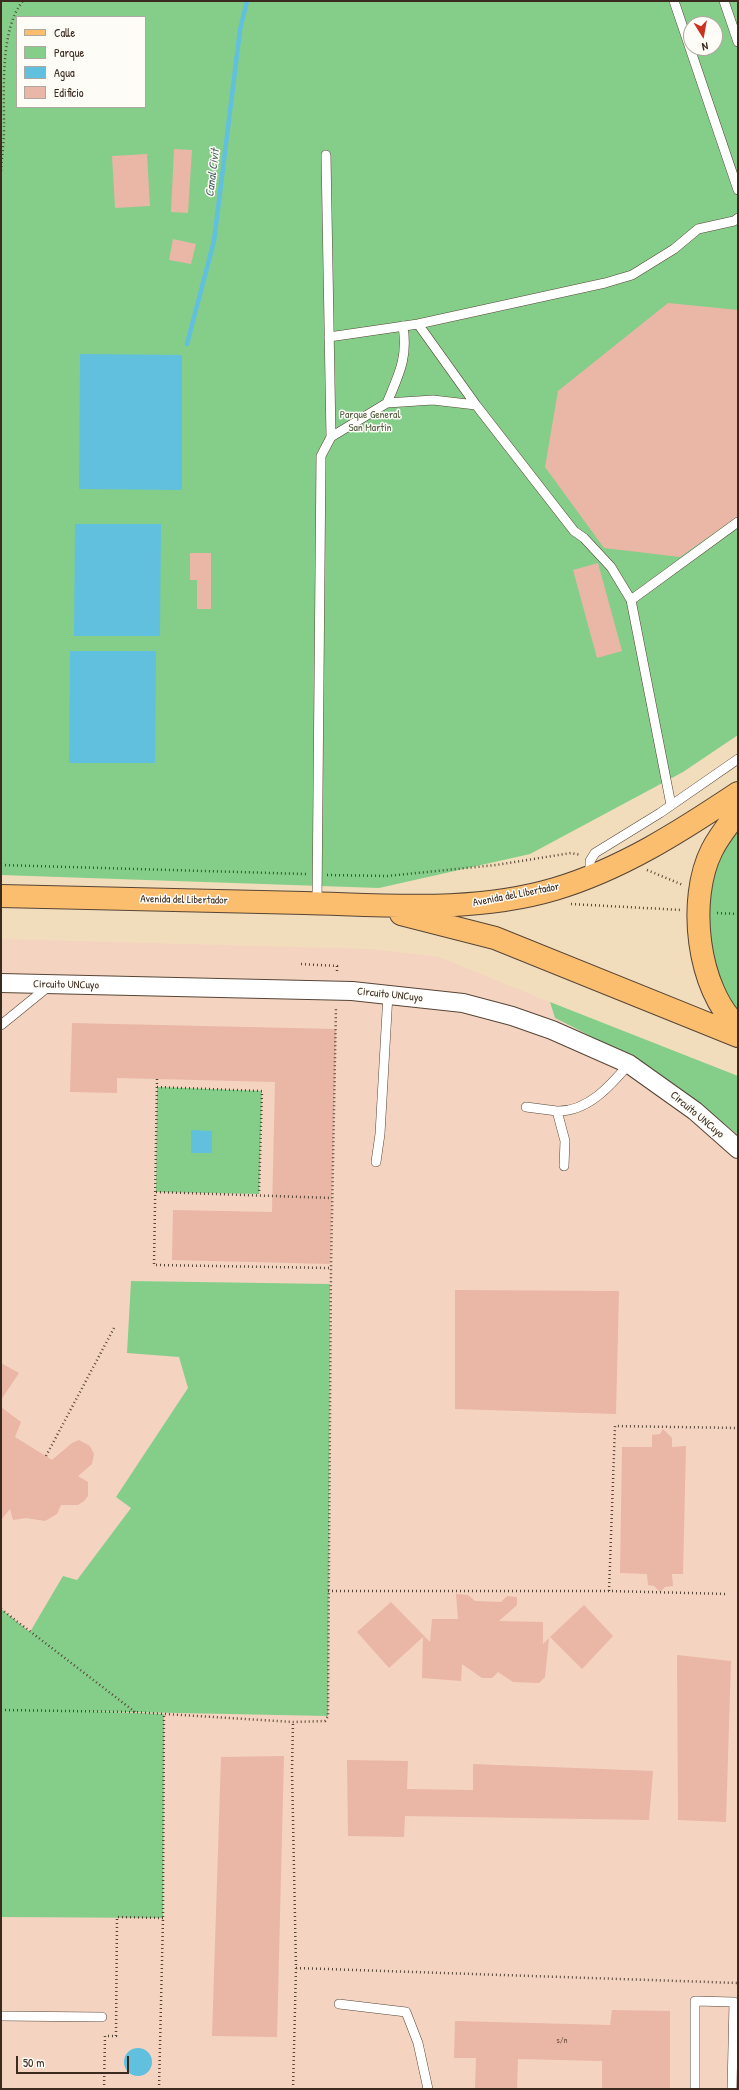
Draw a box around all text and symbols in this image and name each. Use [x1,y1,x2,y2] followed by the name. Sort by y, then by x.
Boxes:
[16,16,146,108] legend
[683,16,723,56] north arrow
[54,24,75,41] text: Calle
[701,39,709,54] text: N
[54,44,84,61] text: Parque
[54,64,75,81] text: Agua
[54,84,84,101] text: Edificio
[203,148,223,198] water label: Canal Civit
[340,408,400,434] park label: Parque General San Martín
[472,880,560,910] street label: Avenida del Libertador
[140,893,228,907] street label: Avenida del Libertador
[33,978,99,992] street label: Circuito UNCuyo
[356,985,424,1005] street label: Circuito UNCuyo
[667,1089,727,1141] street label: Circuito UNCuyo
[556,2036,568,2046] house number: s/n
[18,2048,131,2074] scale bar
[23,2054,44,2071] text: 50 m

